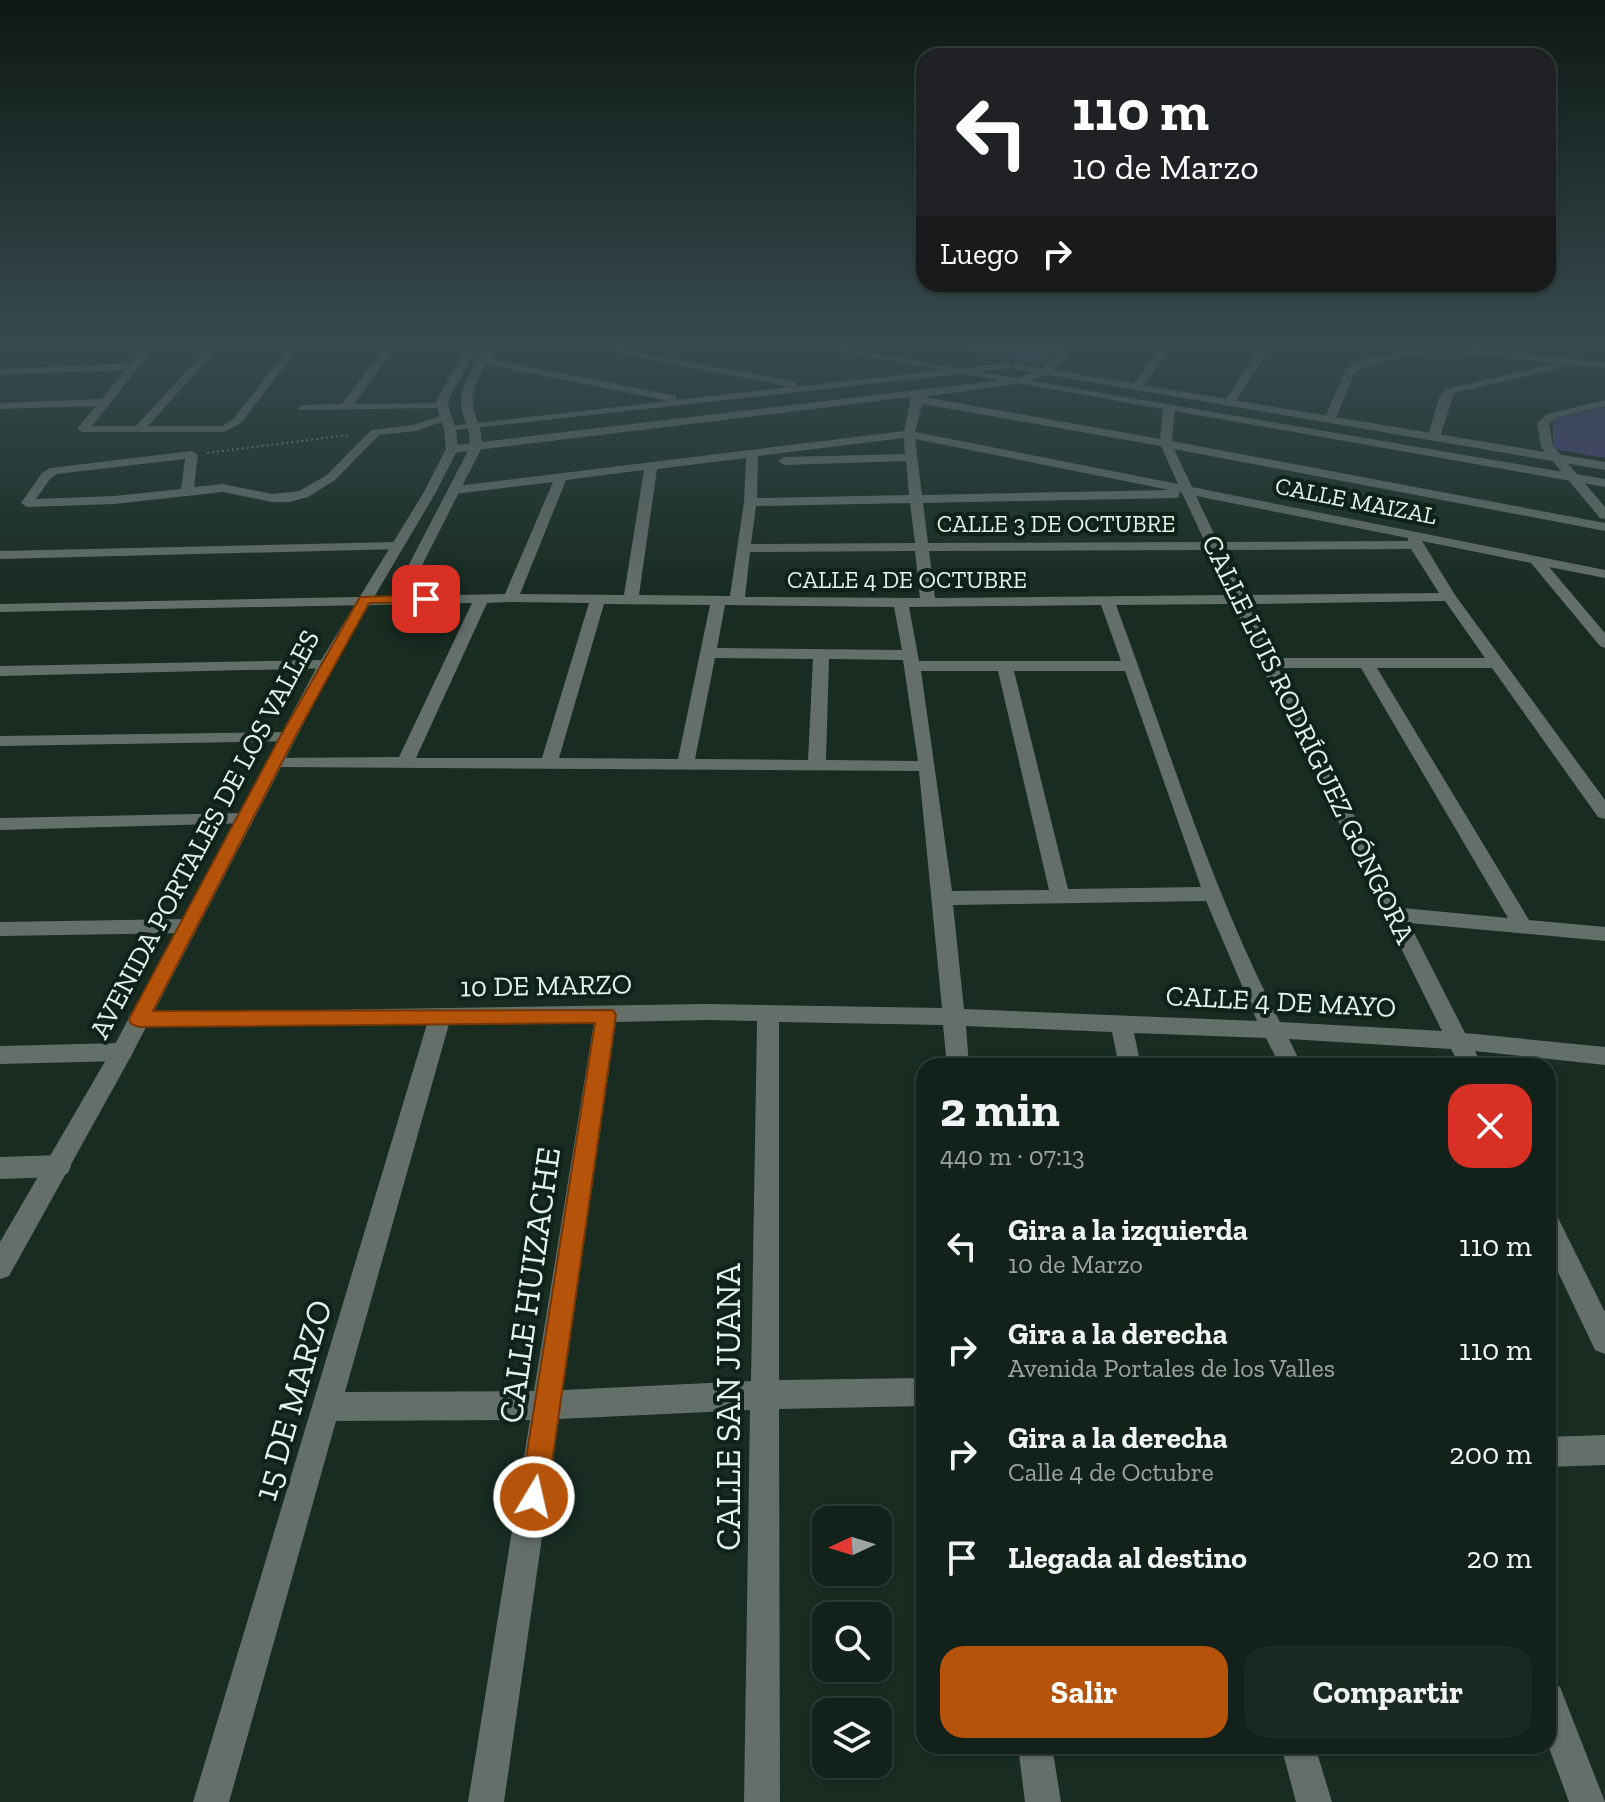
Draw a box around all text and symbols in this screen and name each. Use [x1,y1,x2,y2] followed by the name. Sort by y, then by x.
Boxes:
[1072,77,1209,144] text: 110 m
[940,80,1044,184] icon: left
[1072,145,1259,188] text: 10 de Marzo
[1035,232,1079,276] icon: right
[940,236,1019,272] text: Luego
[1273,471,1439,530] street label: CALLE MAIZAL
[937,509,1175,538] street label: CALLE 3 DE OCTUBRE
[1195,530,1422,950] street label: CALLE LUIS RODRÍGUEZ GÓNGORA
[392,565,460,633] pin
[787,565,1027,594] street label: CALLE 4 DE OCTUBRE
[404,577,448,621] icon: arrive
[82,624,326,1044] street label: AVENIDA PORTALES DE LOS VALLES
[460,968,632,1003] street label: 10 DE MARZO
[1165,979,1397,1024] street label: CALLE 4 DE MAYO
[940,1081,1060,1138] text: 2 min
[1448,1084,1532,1168] button: close
[940,1140,1085,1172] text: 440 m · 07:13
[490,1144,569,1426] street label: CALLE HUIZACHE
[1008,1212,1248,1248] text: Gira a la izquierda
[940,1224,984,1268] icon: left
[1459,1228,1532,1264] text: 110 m
[1008,1248,1143,1280] text: 10 de Marzo
[708,1262,749,1551] street label: CALLE SAN JUANA
[244,1295,341,1505] street label: 15 DE MARZO
[1008,1316,1228,1352] text: Gira a la derecha
[940,1328,984,1372] icon: right
[1459,1332,1532,1368] text: 110 m
[1008,1352,1335,1384] text: Avenida Portales de los Valles
[1008,1420,1228,1456] text: Gira a la derecha
[940,1432,984,1476] icon: right
[1449,1436,1532,1472] text: 200 m
[492,1455,576,1539] position arrow
[1008,1456,1214,1488] text: Calle 4 de Octubre
[812,1506,892,1586] north arrow
[812,1506,892,1778] map controls
[940,1536,984,1580] icon: arrive
[1008,1540,1247,1576] text: Llegada al destino
[1467,1540,1532,1576] text: 20 m
[812,1602,892,1682] button: search
[940,1646,1228,1738] button: Salir
[1244,1646,1532,1738] button: Compartir
[812,1698,892,1778] button: layers

